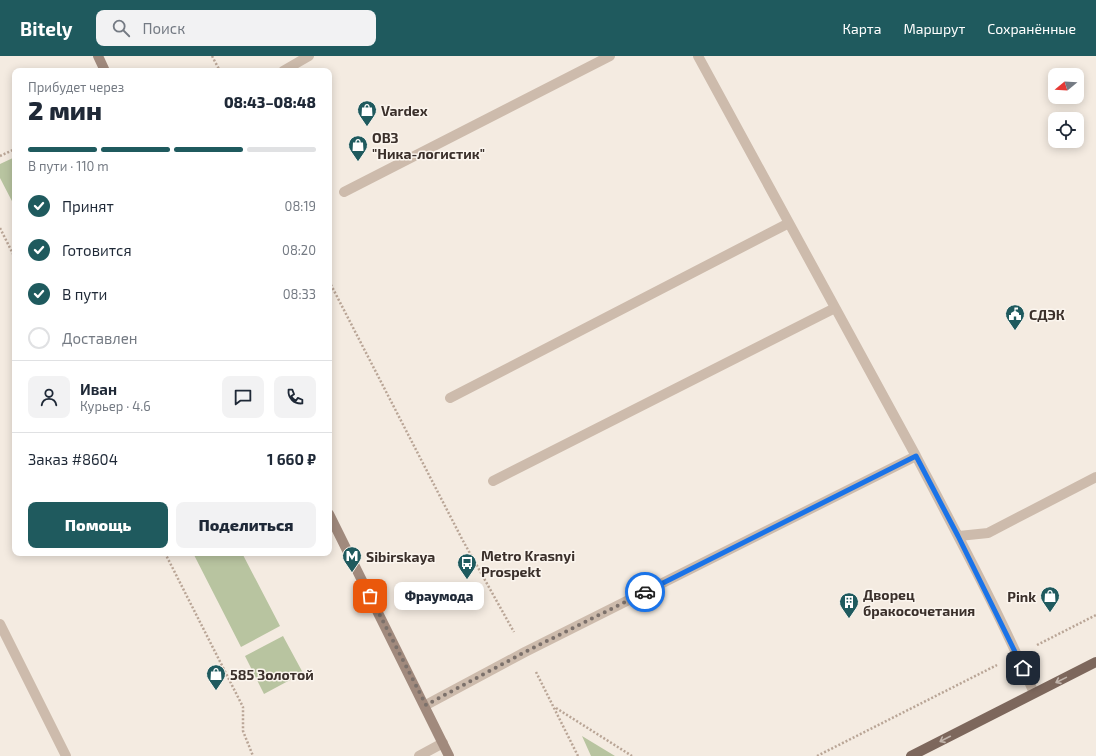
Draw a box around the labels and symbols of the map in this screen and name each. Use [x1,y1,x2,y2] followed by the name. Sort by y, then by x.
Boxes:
[1048,68,1084,104] north arrow
[356,99,378,127] shop icon: Vardex
[381,102,428,119] place label: Vardex
[372,129,485,162] place label: ОВЗ "Ника-логистик"
[347,134,369,162] shop icon: ОВЗ "Ника-логистик"
[1004,303,1026,331] public building icon: СДЭК
[1029,306,1065,323] place label: СДЭК
[341,545,363,573] metro station icon: Sibirskaya
[481,547,575,580] place label: Metro Krasnyi Prospekt
[366,548,435,565] place label: Sibirskaya
[456,552,478,580] bus stop icon: Metro Krasnyi Prospekt
[625,572,665,612] courier
[353,579,387,613] pin
[394,582,484,610] callout: Фраумода
[1039,585,1061,613] shop icon: Pink
[863,586,975,619] place label: Дворец бракосочетания
[1007,588,1036,605] place label: Pink
[838,591,860,619] building icon: Дворец бракосочетания
[1006,651,1040,685] pin
[205,663,227,691] shop icon: 585 Золотой
[230,666,314,683] place label: 585 Золотой
[1055,676,1067,684] one-way arrow
[939,735,951,743] one-way arrow

